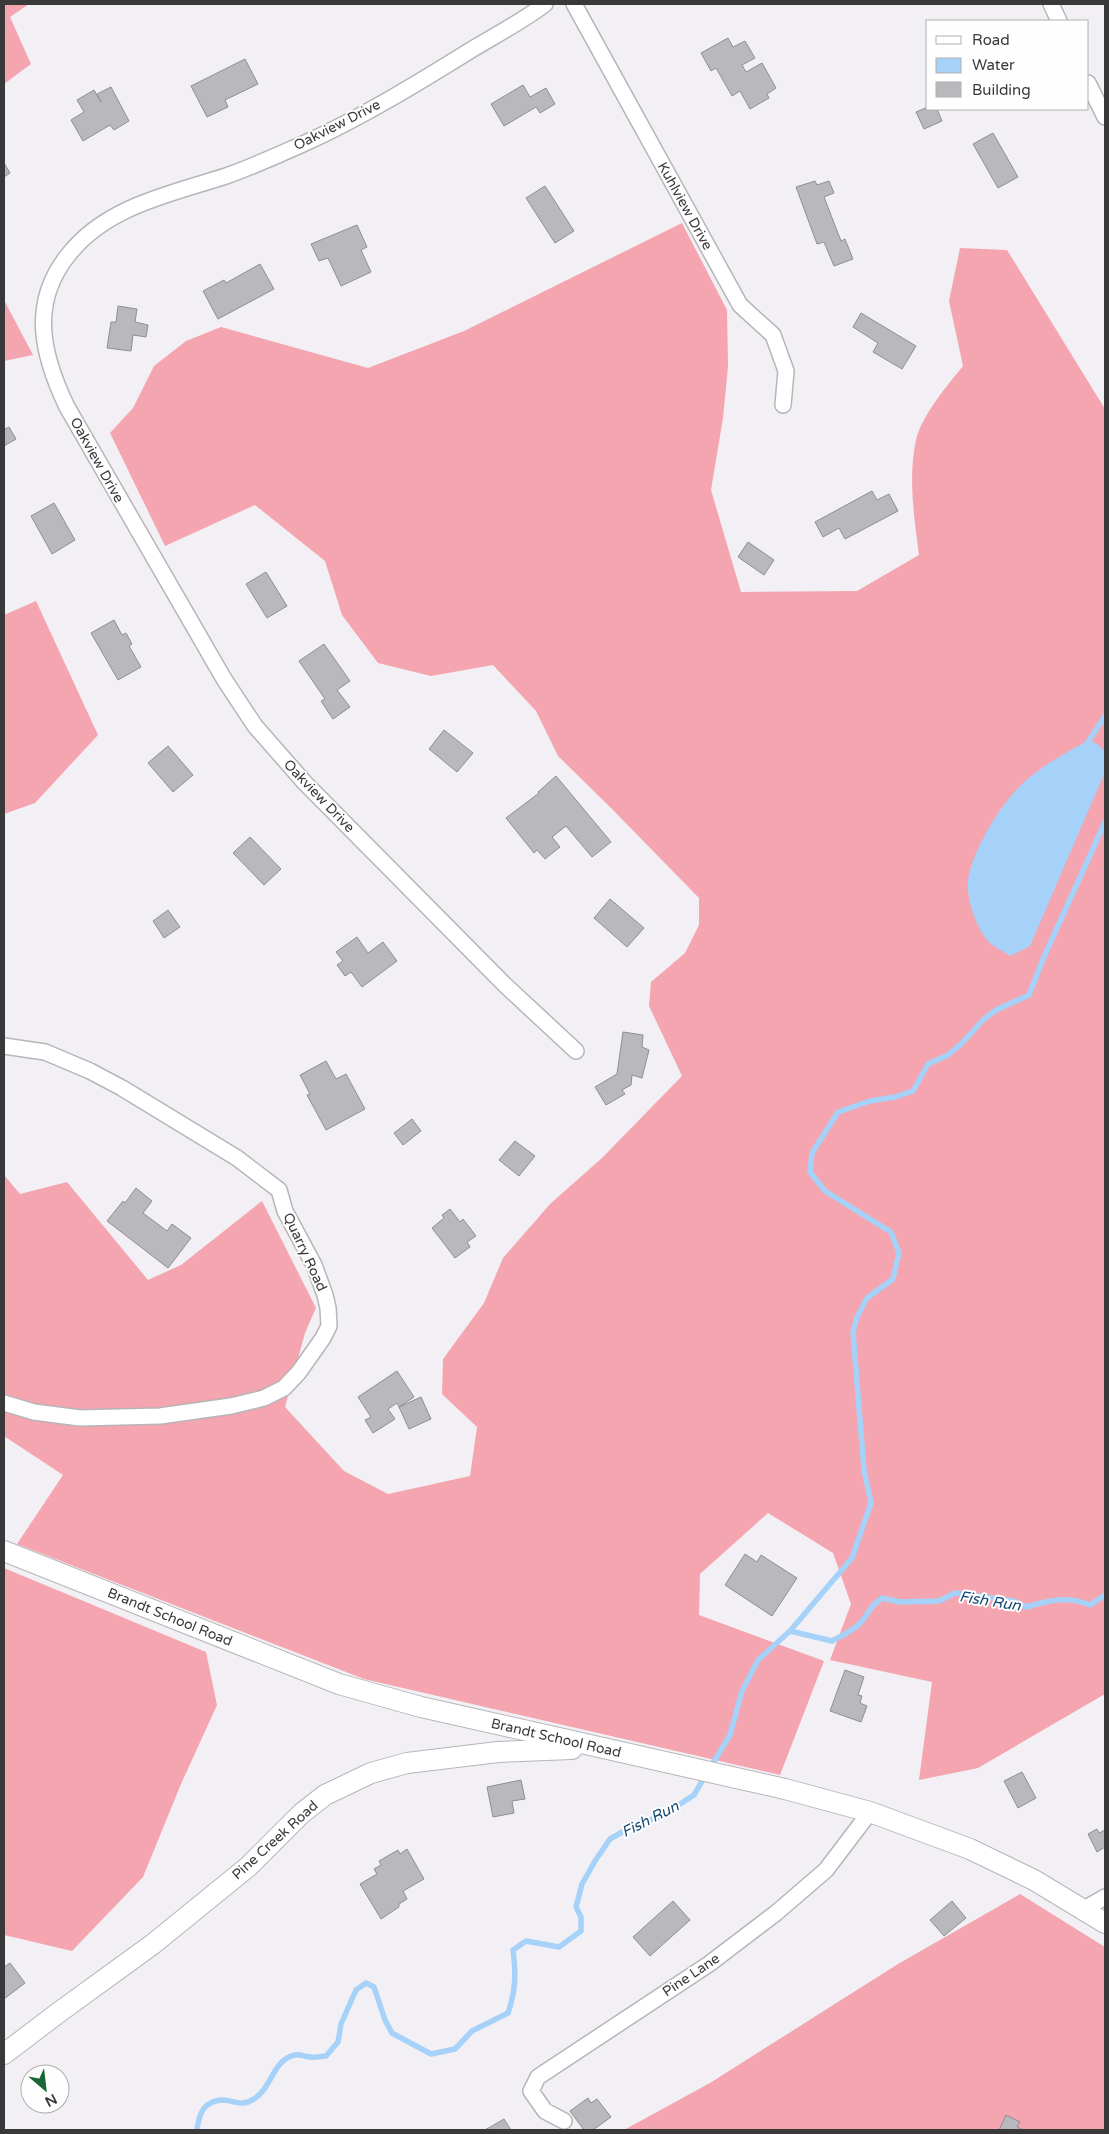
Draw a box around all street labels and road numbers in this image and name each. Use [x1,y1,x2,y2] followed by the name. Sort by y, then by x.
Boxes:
[291,96,383,154] street label: Oakview Drive
[654,159,716,253] street label: Kuhlview Drive
[67,414,127,506] street label: Oakview Drive
[280,756,358,836] street label: Oakview Drive
[279,1210,331,1294] street label: Quarry Road
[105,1584,235,1650] street label: Brandt School Road
[489,1715,623,1761] street label: Brandt School Road
[228,1797,322,1883] street label: Pine Creek Road
[659,1950,723,2000] street label: Pine Lane

